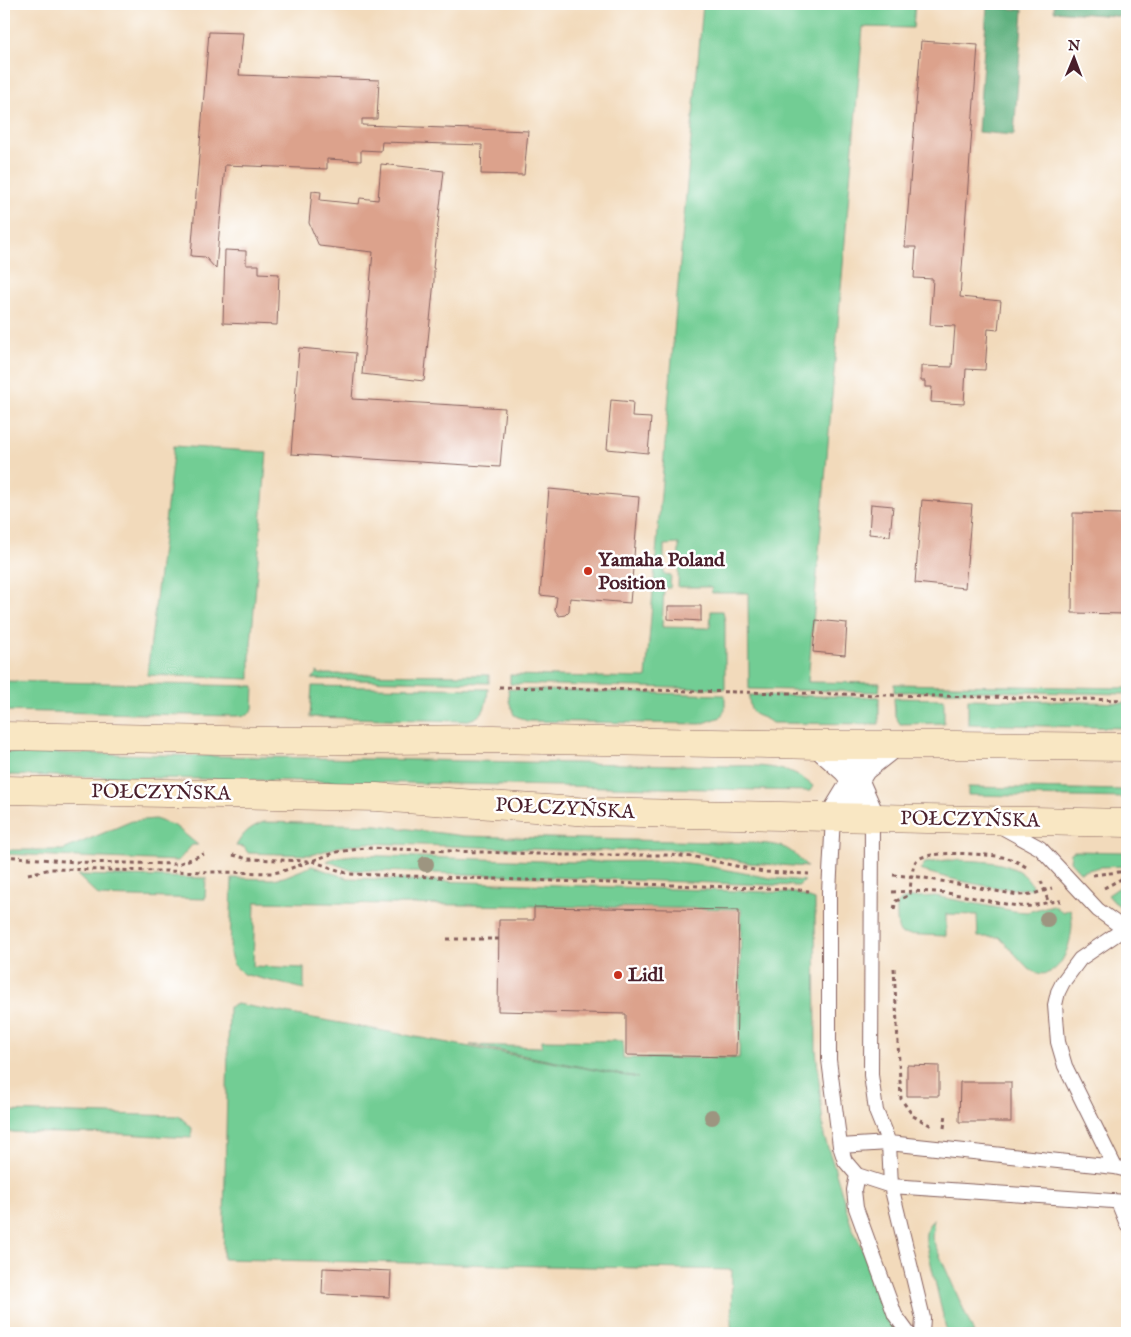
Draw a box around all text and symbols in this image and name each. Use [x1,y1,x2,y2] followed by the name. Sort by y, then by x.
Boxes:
[1048,32,1098,82] north arrow
[1067,37,1080,55] text: N
[598,548,726,596] place label: Yamaha Poland Position
[582,565,594,577] marker: Yamaha Poland Position
[91,779,232,807] street label: POŁCZYŃSKA
[495,793,636,825] street label: POŁCZYŃSKA
[900,806,1041,834] street label: POŁCZYŃSKA
[628,963,664,988] place label: Lidl
[612,969,624,981] marker: Lidl

